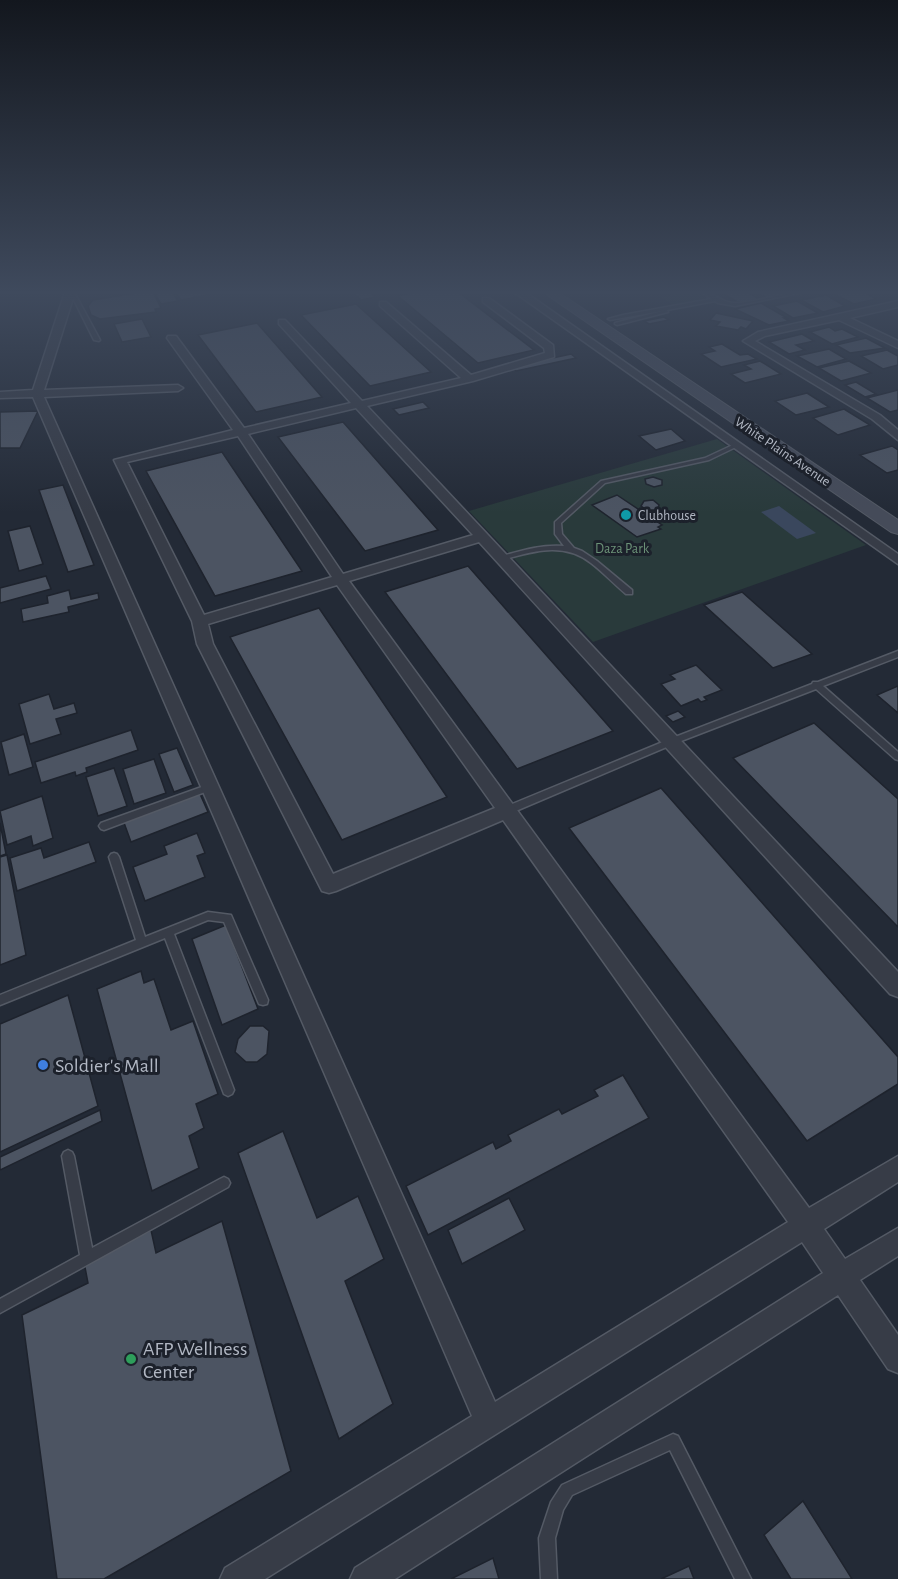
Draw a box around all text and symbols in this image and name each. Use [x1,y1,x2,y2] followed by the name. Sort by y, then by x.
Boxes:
[732,415,833,489] street label: White Plains Avenue
[619,508,633,522] marker: Clubhouse
[638,509,696,523] place label: Clubhouse
[595,542,650,556] park label: Daza Park
[55,1056,159,1076] place label: Soldier's Mall
[36,1058,50,1072] marker: Soldier's Mall
[143,1339,247,1382] place label: AFP Wellness Center
[124,1352,138,1366] marker: AFP Wellness Center

